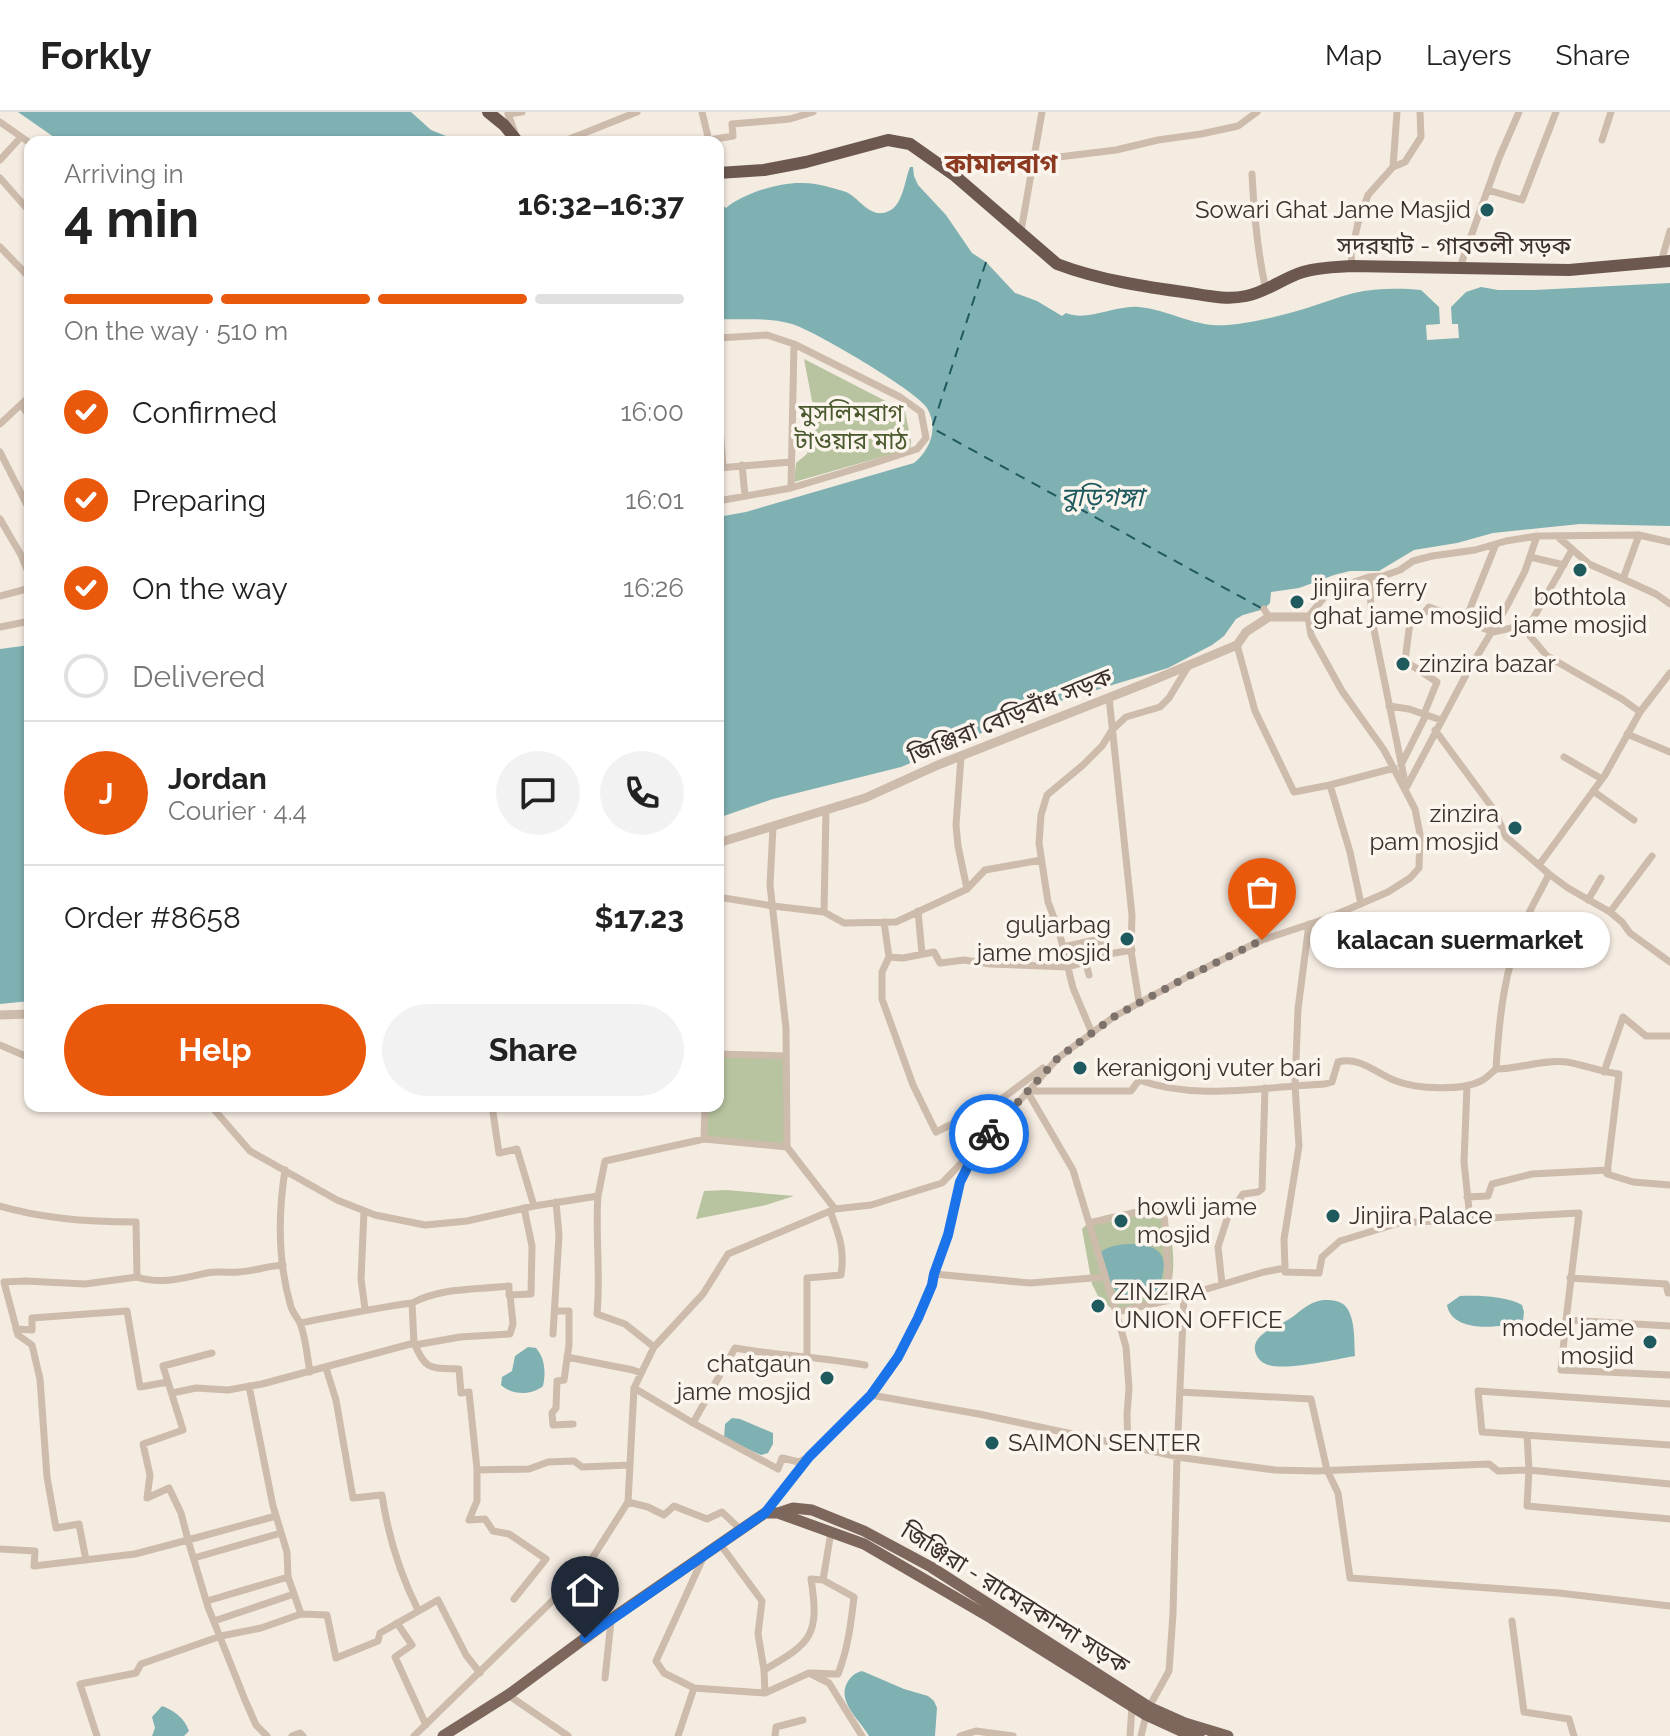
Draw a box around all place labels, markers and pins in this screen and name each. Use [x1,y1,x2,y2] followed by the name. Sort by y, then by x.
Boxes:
[1195,195,1471,224] place label: Sowari Ghat Jame Masjid
[1478,201,1496,219] marker: Sowari Ghat Jame Masjid
[1571,561,1589,579] marker: bothtola jame mosjid
[1310,573,1503,630] place label: jinjira ferry ghat jame mosjid
[1510,582,1647,639] place label: bothtola jame mosjid
[1288,593,1306,611] marker: jinjira ferry ghat jame mosjid
[1419,649,1556,678] place label: zinzira bazar
[1394,655,1412,673] marker: zinzira bazar
[1369,799,1499,856] place label: zinzira pam mosjid
[1506,819,1524,837] marker: zinzira pam mosjid
[1228,858,1296,940] pin
[974,910,1111,967] place label: guljarbag jame mosjid
[1310,912,1610,968] callout: kalacan suermarket
[1118,930,1136,948] marker: guljarbag jame mosjid
[1096,1053,1321,1082] place label: keranigonj vuter bari
[1071,1059,1089,1077] marker: keranigonj vuter bari
[1137,1192,1257,1249] place label: howli jame mosjid
[1349,1201,1493,1230] place label: Jinjira Palace
[1324,1207,1342,1225] marker: Jinjira Palace
[1112,1212,1130,1230] marker: howli jame mosjid
[1114,1277,1283,1334] place label: ZINZIRA UNION OFFICE
[1089,1297,1107,1315] marker: ZINZIRA UNION OFFICE
[1502,1313,1634,1370] place label: model jame mosjid
[1641,1333,1659,1351] marker: model jame mosjid
[674,1349,811,1406] place label: chatgaun jame mosjid
[818,1369,836,1387] marker: chatgaun jame mosjid
[1008,1428,1201,1457] place label: SAIMON SENTER
[983,1434,1001,1452] marker: SAIMON SENTER
[551,1556,619,1638] pin

